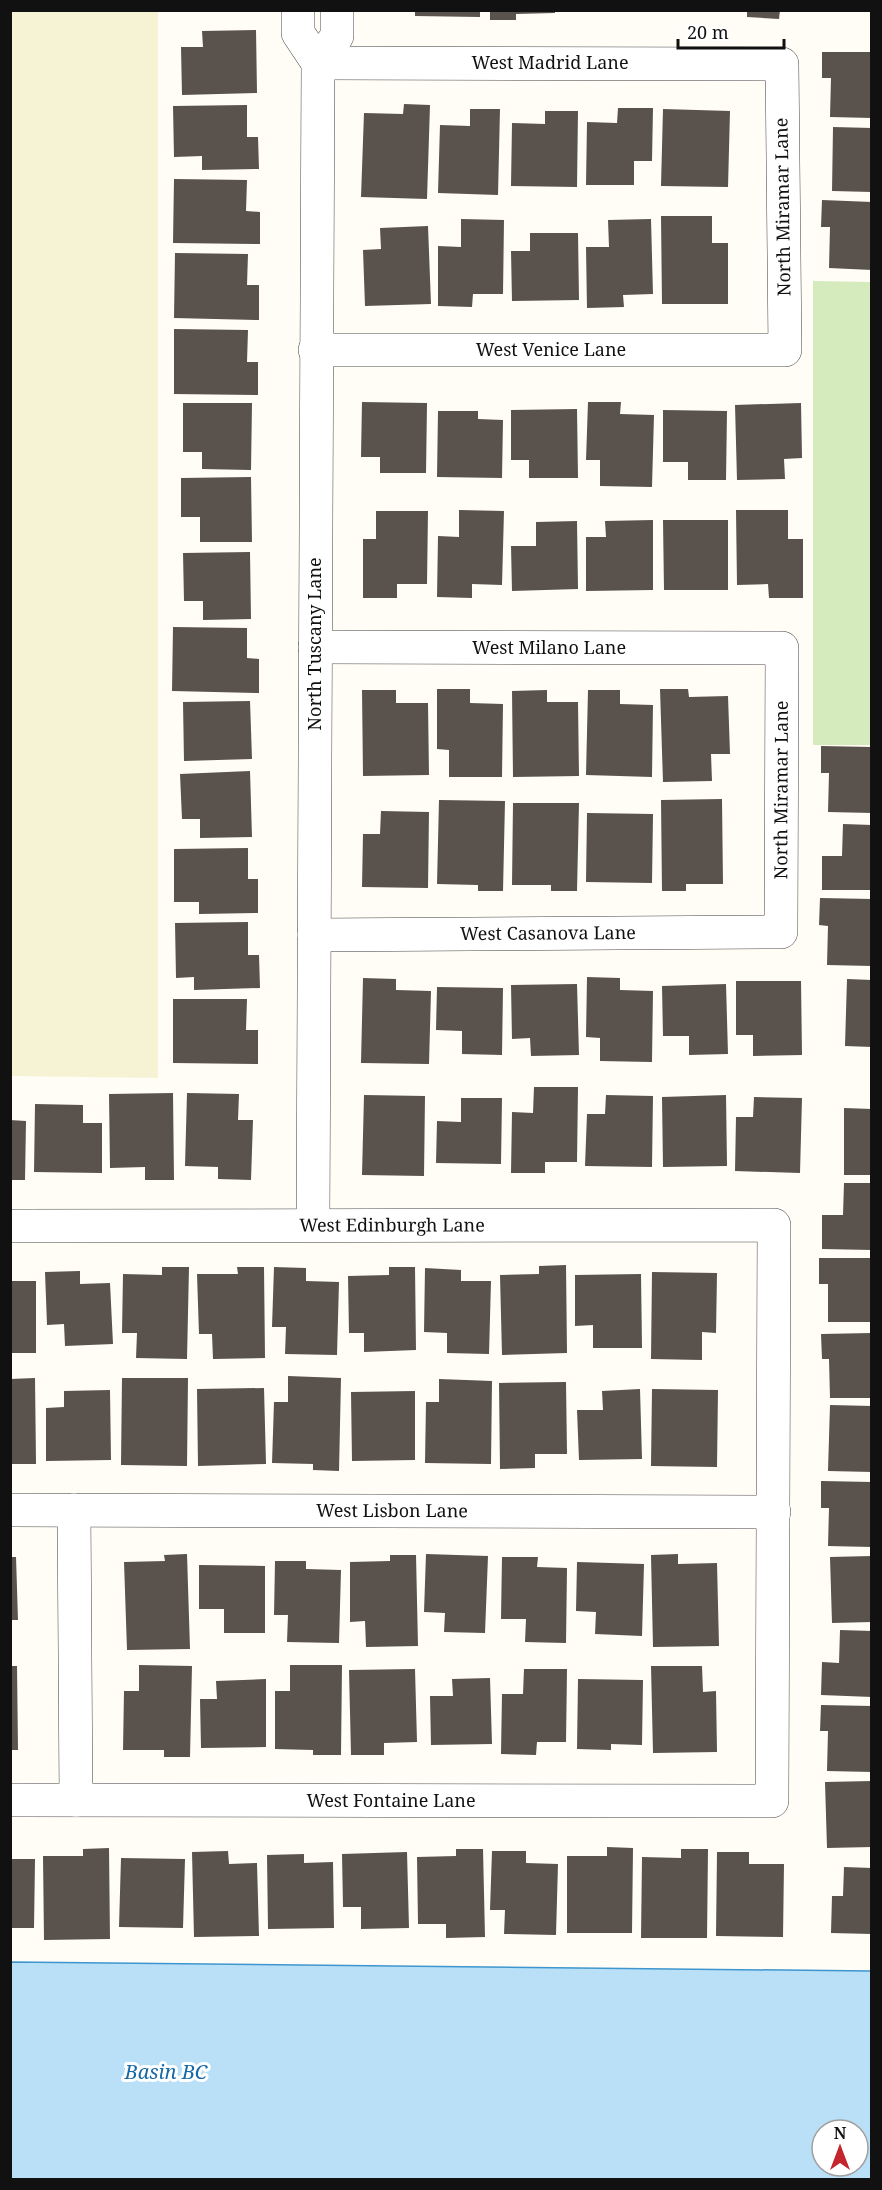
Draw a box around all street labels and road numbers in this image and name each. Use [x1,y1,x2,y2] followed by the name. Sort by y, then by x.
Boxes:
[471,50,629,74] street label: West Madrid Lane
[768,117,796,297] street label: North Miramar Lane
[476,337,626,361] street label: West Venice Lane
[302,557,326,731] street label: North Tuscany Lane
[472,635,626,659] street label: West Milano Lane
[768,700,793,880] street label: North Miramar Lane
[460,920,636,945] street label: West Casanova Lane
[299,1212,485,1237] street label: West Edinburgh Lane
[316,1498,468,1522] street label: West Lisbon Lane
[306,1788,476,1812] street label: West Fontaine Lane

